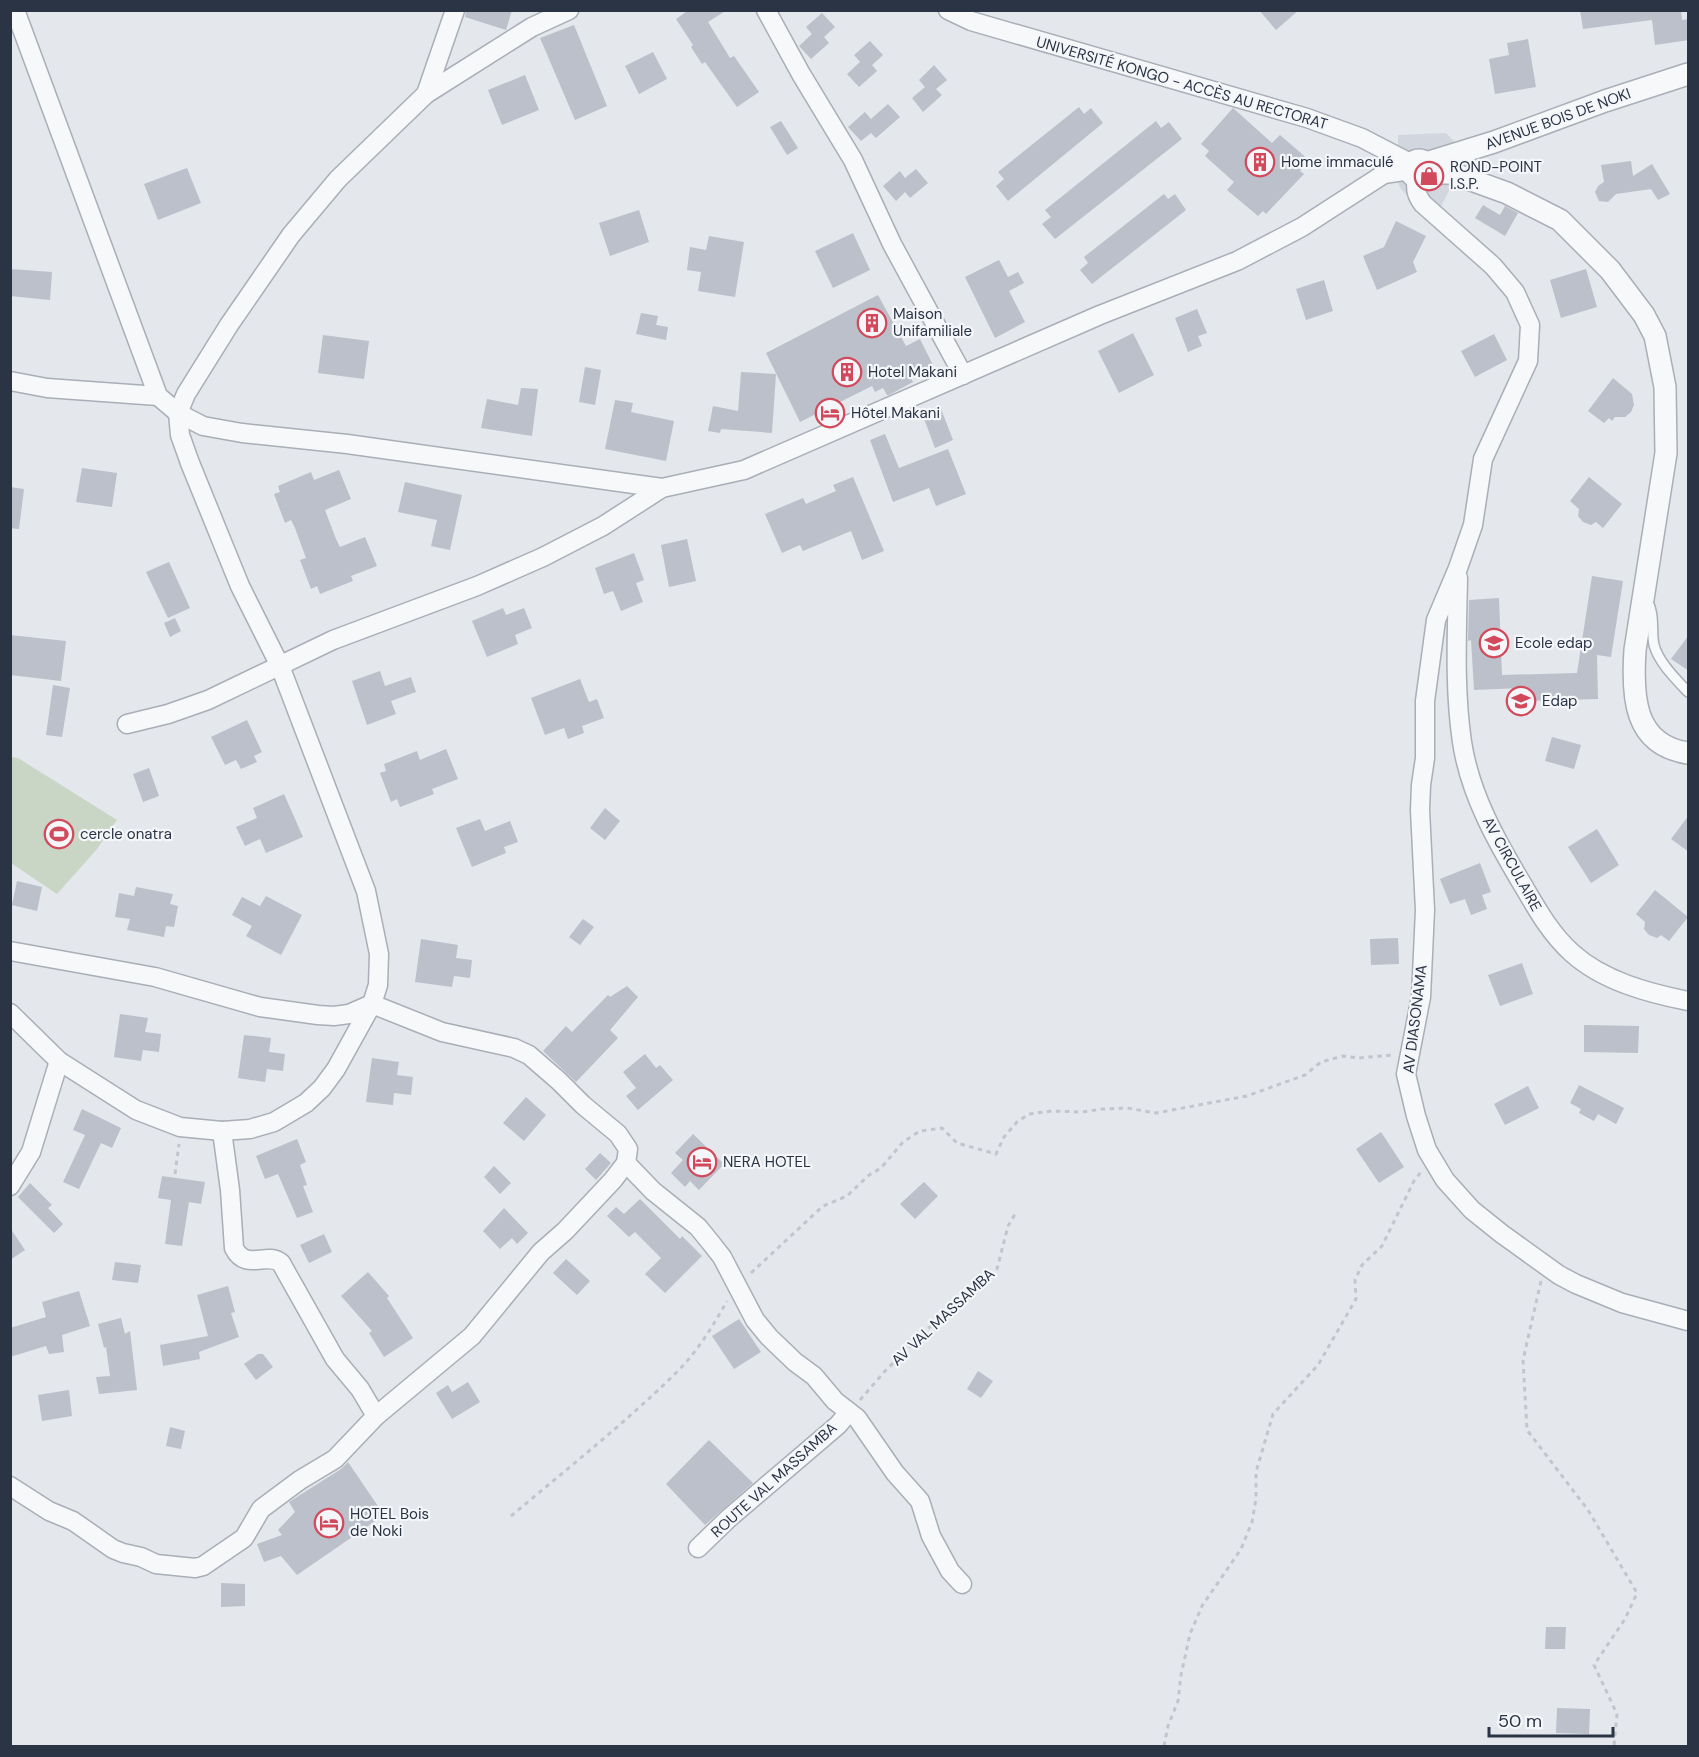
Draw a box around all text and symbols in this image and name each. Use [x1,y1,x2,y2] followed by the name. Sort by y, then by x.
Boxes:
[1034,32,1330,134] street label: UNIVERSITÉ KONGO - ACCÈS AU RECTORAT
[1482,83,1634,155] street label: AVENUE BOIS DE NOKI
[1244,146,1276,178] building icon: Home immaculé
[1281,152,1394,172] place label: Home immaculé
[1450,157,1542,194] place label: ROND-POINT I.S.P.
[1413,160,1445,192] shop icon: ROND-POINT I.S.P.
[893,304,972,341] place label: Maison Unifamiliale
[856,307,888,339] building icon: Maison Unifamiliale
[831,356,863,388] building icon: Hotel Makani
[868,362,957,382] place label: Hotel Makani
[814,397,846,429] hotel icon: Hôtel Makani
[851,403,940,423] place label: Hôtel Makani
[1478,627,1510,659] school or university icon: Ecole edap
[1515,633,1592,653] place label: Ecole edap
[1505,685,1537,717] school or university icon: Edap
[1542,691,1577,711] place label: Edap
[1478,813,1546,915] street label: AV CIRCULAIRE
[43,818,75,850] sports icon: cercle onatra
[80,824,172,844] place label: cercle onatra
[1398,963,1432,1075] street label: AV DIASONAMA
[686,1146,718,1178] hotel icon: NERA HOTEL
[723,1152,811,1172] place label: NERA HOTEL
[887,1264,999,1370] street label: AV VAL MASSAMBA
[707,1418,841,1542] street label: ROUTE VAL MASSAMBA
[350,1504,429,1541] place label: HOTEL Bois de Noki
[313,1507,345,1539] hotel icon: HOTEL Bois de Noki
[1489,1700,1614,1738] scale bar
[1498,1709,1542,1733] text: 50 m

